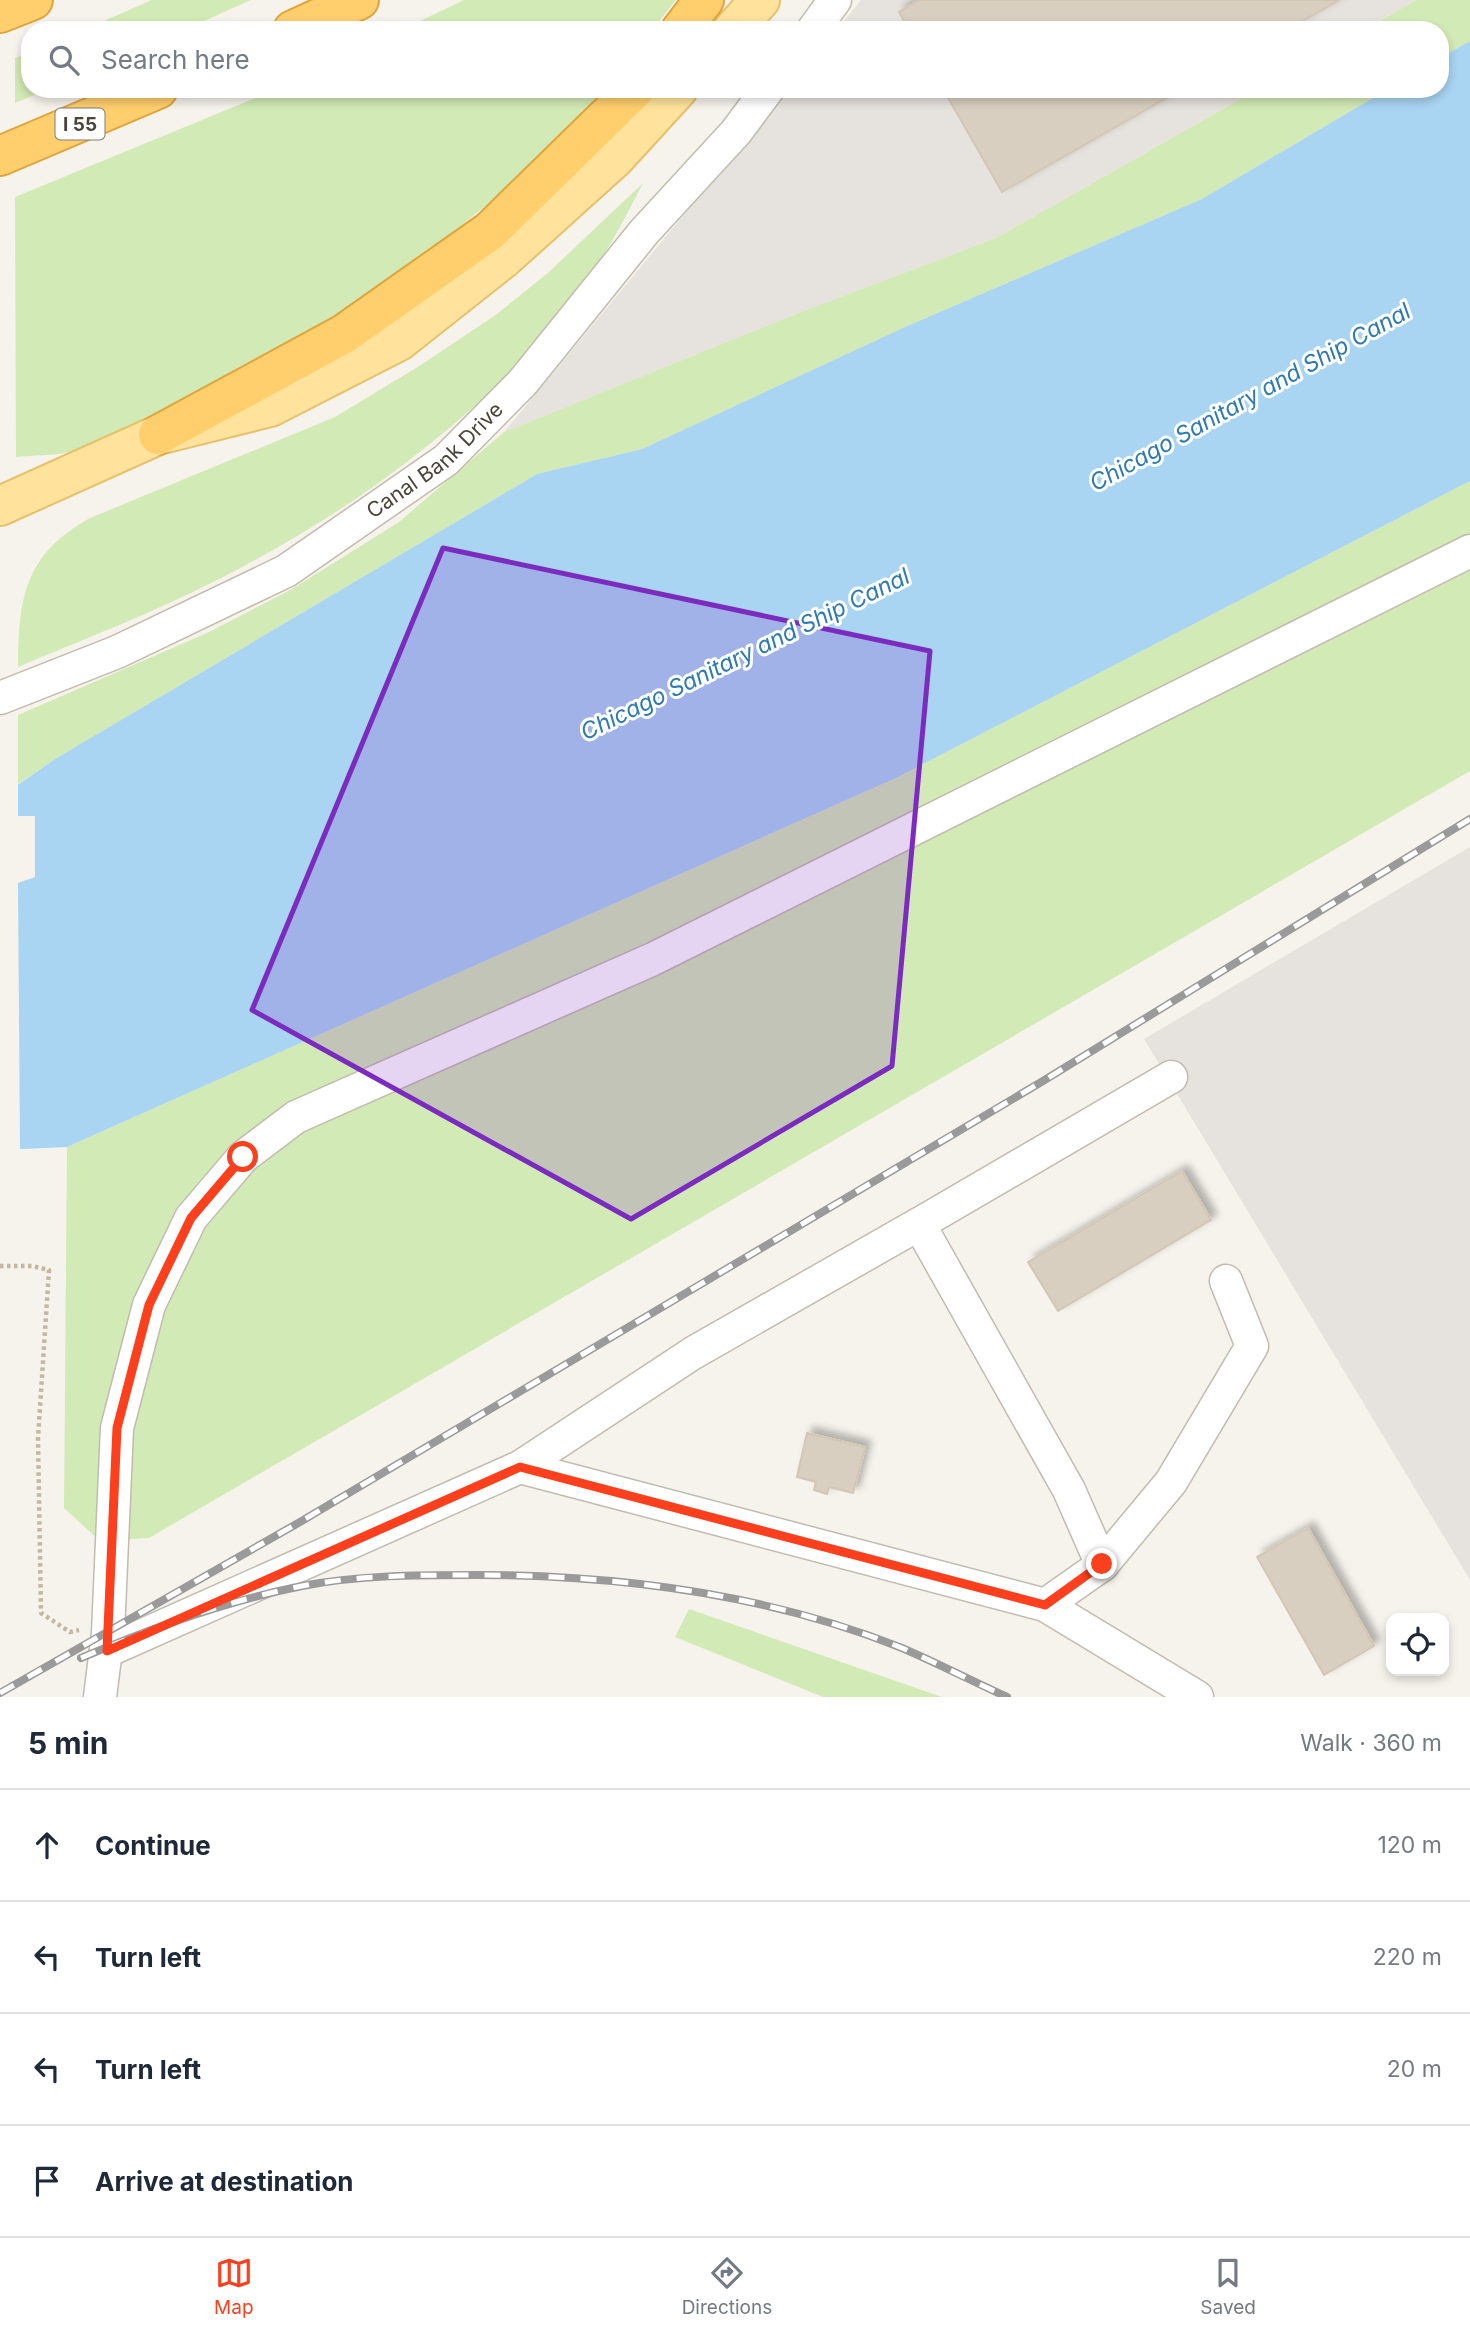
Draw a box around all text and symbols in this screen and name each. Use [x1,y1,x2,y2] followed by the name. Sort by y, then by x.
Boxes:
[21,21,1449,98] search box
[45,41,83,79] icon: search
[101,44,250,75] text: Search here
[56,108,104,140] road number: I 55
[1085,297,1416,497] water label: Chicago Sanitary and Ship Canal
[362,397,508,523] street label: Canal Bank Drive
[576,562,914,746] water label: Chicago Sanitary and Ship Canal
[227,1141,258,1172] route start
[1086,1548,1117,1579] route end
[1386,1613,1449,1676] map controls
[1386,1613,1449,1676] button: locate
[28,1725,108,1761] text: 5 min
[1300,1729,1442,1757] text: Walk · 360 m
[28,1826,66,1864] icon: ahead
[95,1830,211,1861] text: Continue
[1377,1831,1442,1859] text: 120 m
[28,1938,66,1976] icon: left
[95,1942,201,1973] text: Turn left
[1373,1943,1442,1971] text: 220 m
[28,2050,66,2088] icon: left
[95,2054,201,2085] text: Turn left
[1387,2055,1442,2083] text: 20 m
[28,2162,66,2200] icon: arrive
[95,2166,354,2197] text: Arrive at destination
[214,2254,254,2319] tab: Map
[682,2254,772,2319] tab: Directions
[1200,2254,1256,2319] tab: Saved

